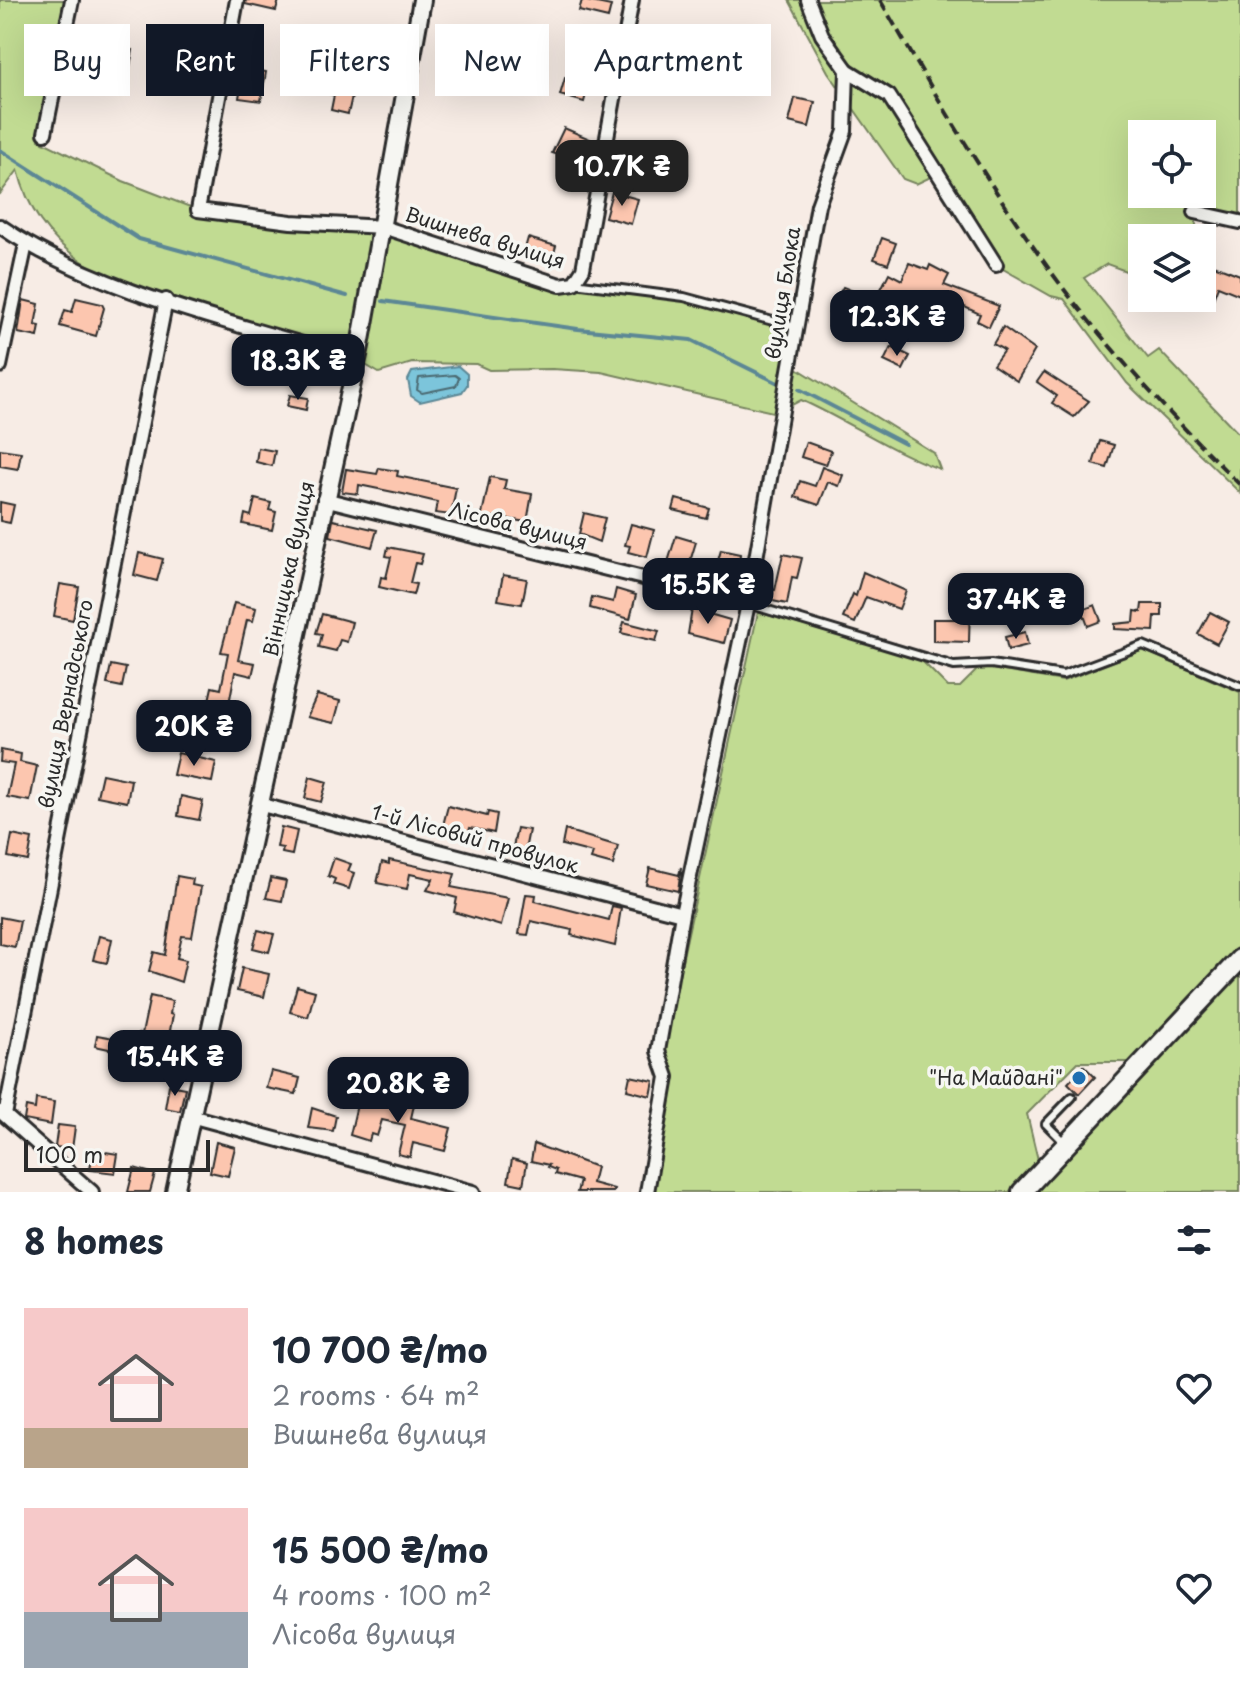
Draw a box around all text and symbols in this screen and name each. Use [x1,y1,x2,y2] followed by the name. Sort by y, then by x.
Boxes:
[24,24,130,96] chip: Buy
[146,24,264,96] chip: Rent
[280,24,419,96] chip: Filters
[435,24,549,96] chip: New
[565,24,771,96] chip: Apartment
[1128,120,1216,312] map controls
[1128,120,1216,208] button: locate
[548,140,696,208] pin: 10.7K ₴
[573,146,671,185] text: 10.7K ₴
[402,198,569,276] street label: Вишнева вулиця
[757,224,807,361] street label: вулиця Блока
[1128,224,1216,312] button: layers
[823,290,971,358] pin: 12.3K ₴
[848,296,946,335] text: 12.3K ₴
[224,334,372,402] pin: 18.3K ₴
[250,340,346,379] text: 18.3K ₴
[255,478,321,659] street label: Вінницька вулиця
[446,493,591,557] street label: Лісова вулиця
[634,558,782,626] pin: 15.5K ₴
[660,564,756,603] text: 15.5K ₴
[942,573,1090,641] pin: 37.4K ₴
[966,579,1066,618] text: 37.4K ₴
[30,597,100,811] street label: вулиця Вернадського
[138,700,250,768] pin: 20K ₴
[154,706,234,745] text: 20K ₴
[368,796,582,880] street label: 1-й Лісовий провулок
[101,1030,249,1098] pin: 15.4K ₴
[126,1036,224,1075] text: 15.4K ₴
[324,1057,472,1125] pin: 20.8K ₴
[929,1062,1063,1092] place label: "На Майдані"
[346,1063,450,1102] text: 20.8K ₴
[1070,1069,1088,1087] marker: "На Майдані"
[24,1136,210,1172] scale bar
[36,1137,103,1170] text: 100 m
[24,1214,164,1266] text: 8 homes
[1172,1218,1216,1262] icon: filters
[272,1323,488,1375] text: 10 700 ₴/mo
[88,1340,184,1436] icon: home
[1172,1366,1216,1410] icon: heart
[272,1375,480,1414] text: 2 rooms · 64 m²
[272,1414,487,1453] text: Вишнева вулиця
[272,1523,488,1575] text: 15 500 ₴/mo
[88,1540,184,1636] icon: home
[1172,1566,1216,1610] icon: heart
[272,1575,492,1614] text: 4 rooms · 100 m²
[272,1614,456,1653] text: Лісова вулиця

